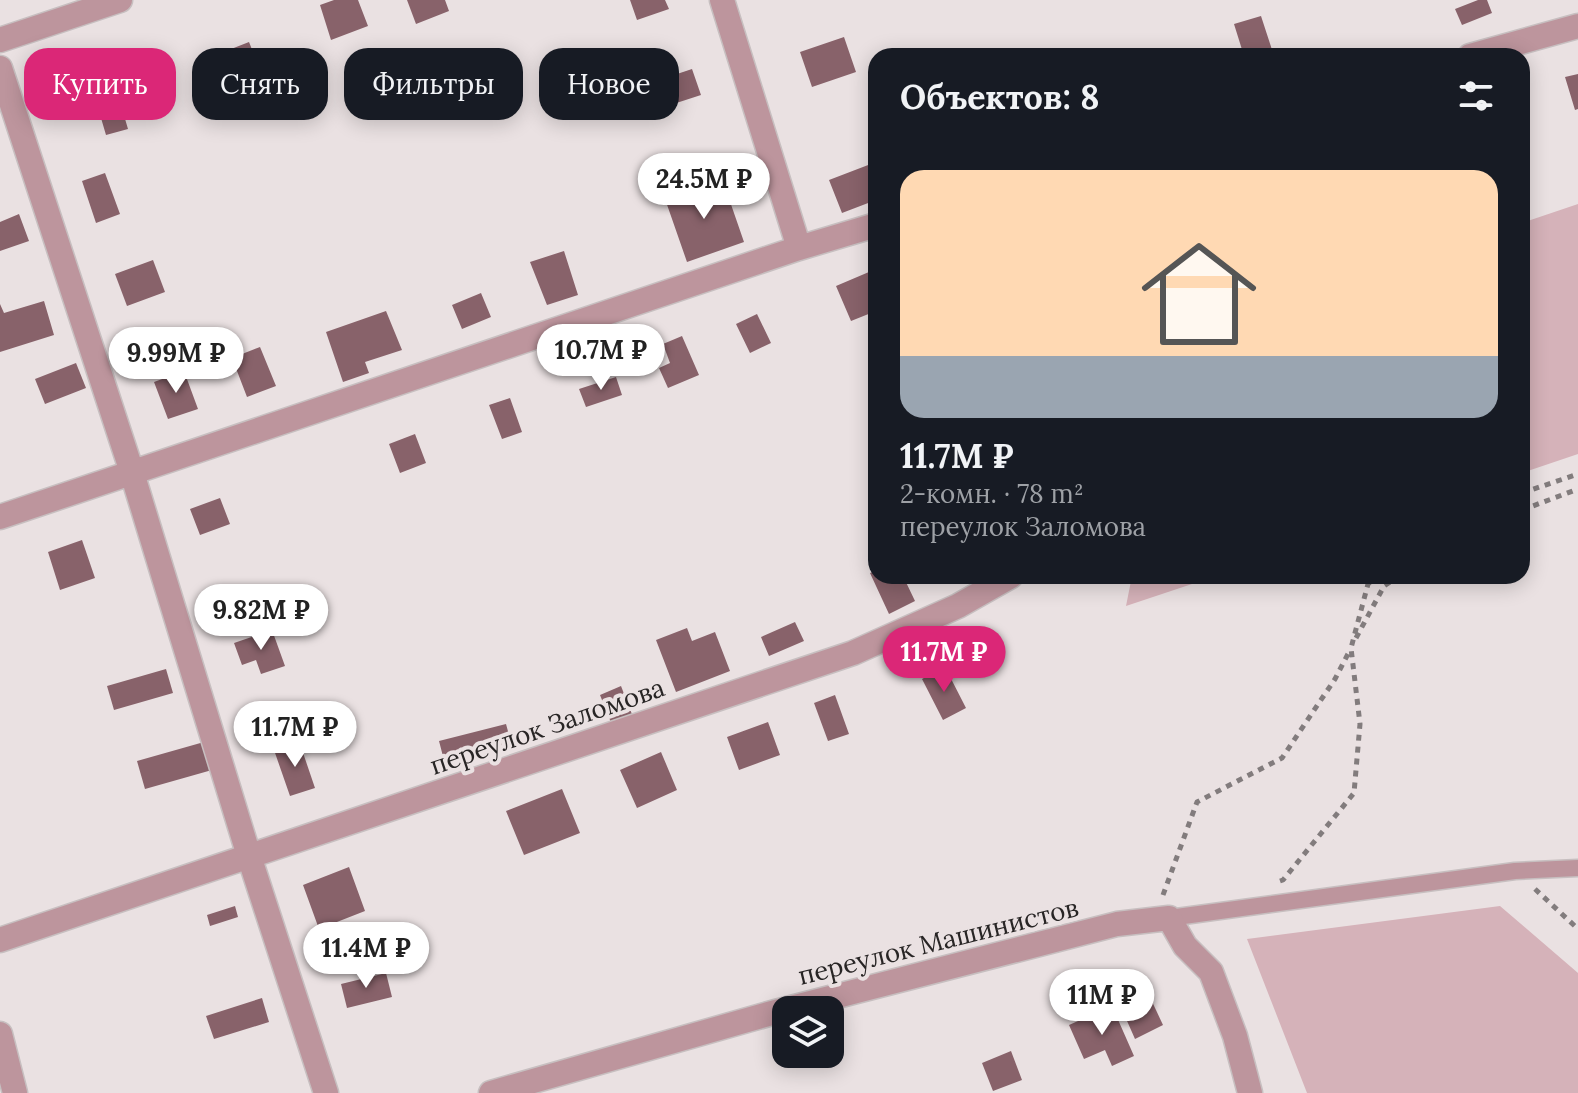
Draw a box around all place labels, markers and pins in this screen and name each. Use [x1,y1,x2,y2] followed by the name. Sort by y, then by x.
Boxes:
[630,153,778,221] pin: 24.5M ₽
[527,324,675,392] pin: 10.7M ₽
[102,327,250,395] pin: 9.99M ₽
[187,584,335,652] pin: 9.82M ₽
[870,626,1018,694] pin: 11.7M ₽
[221,701,369,769] pin: 11.7M ₽
[292,922,440,990] pin: 11.4M ₽
[1046,969,1158,1037] pin: 11M ₽

